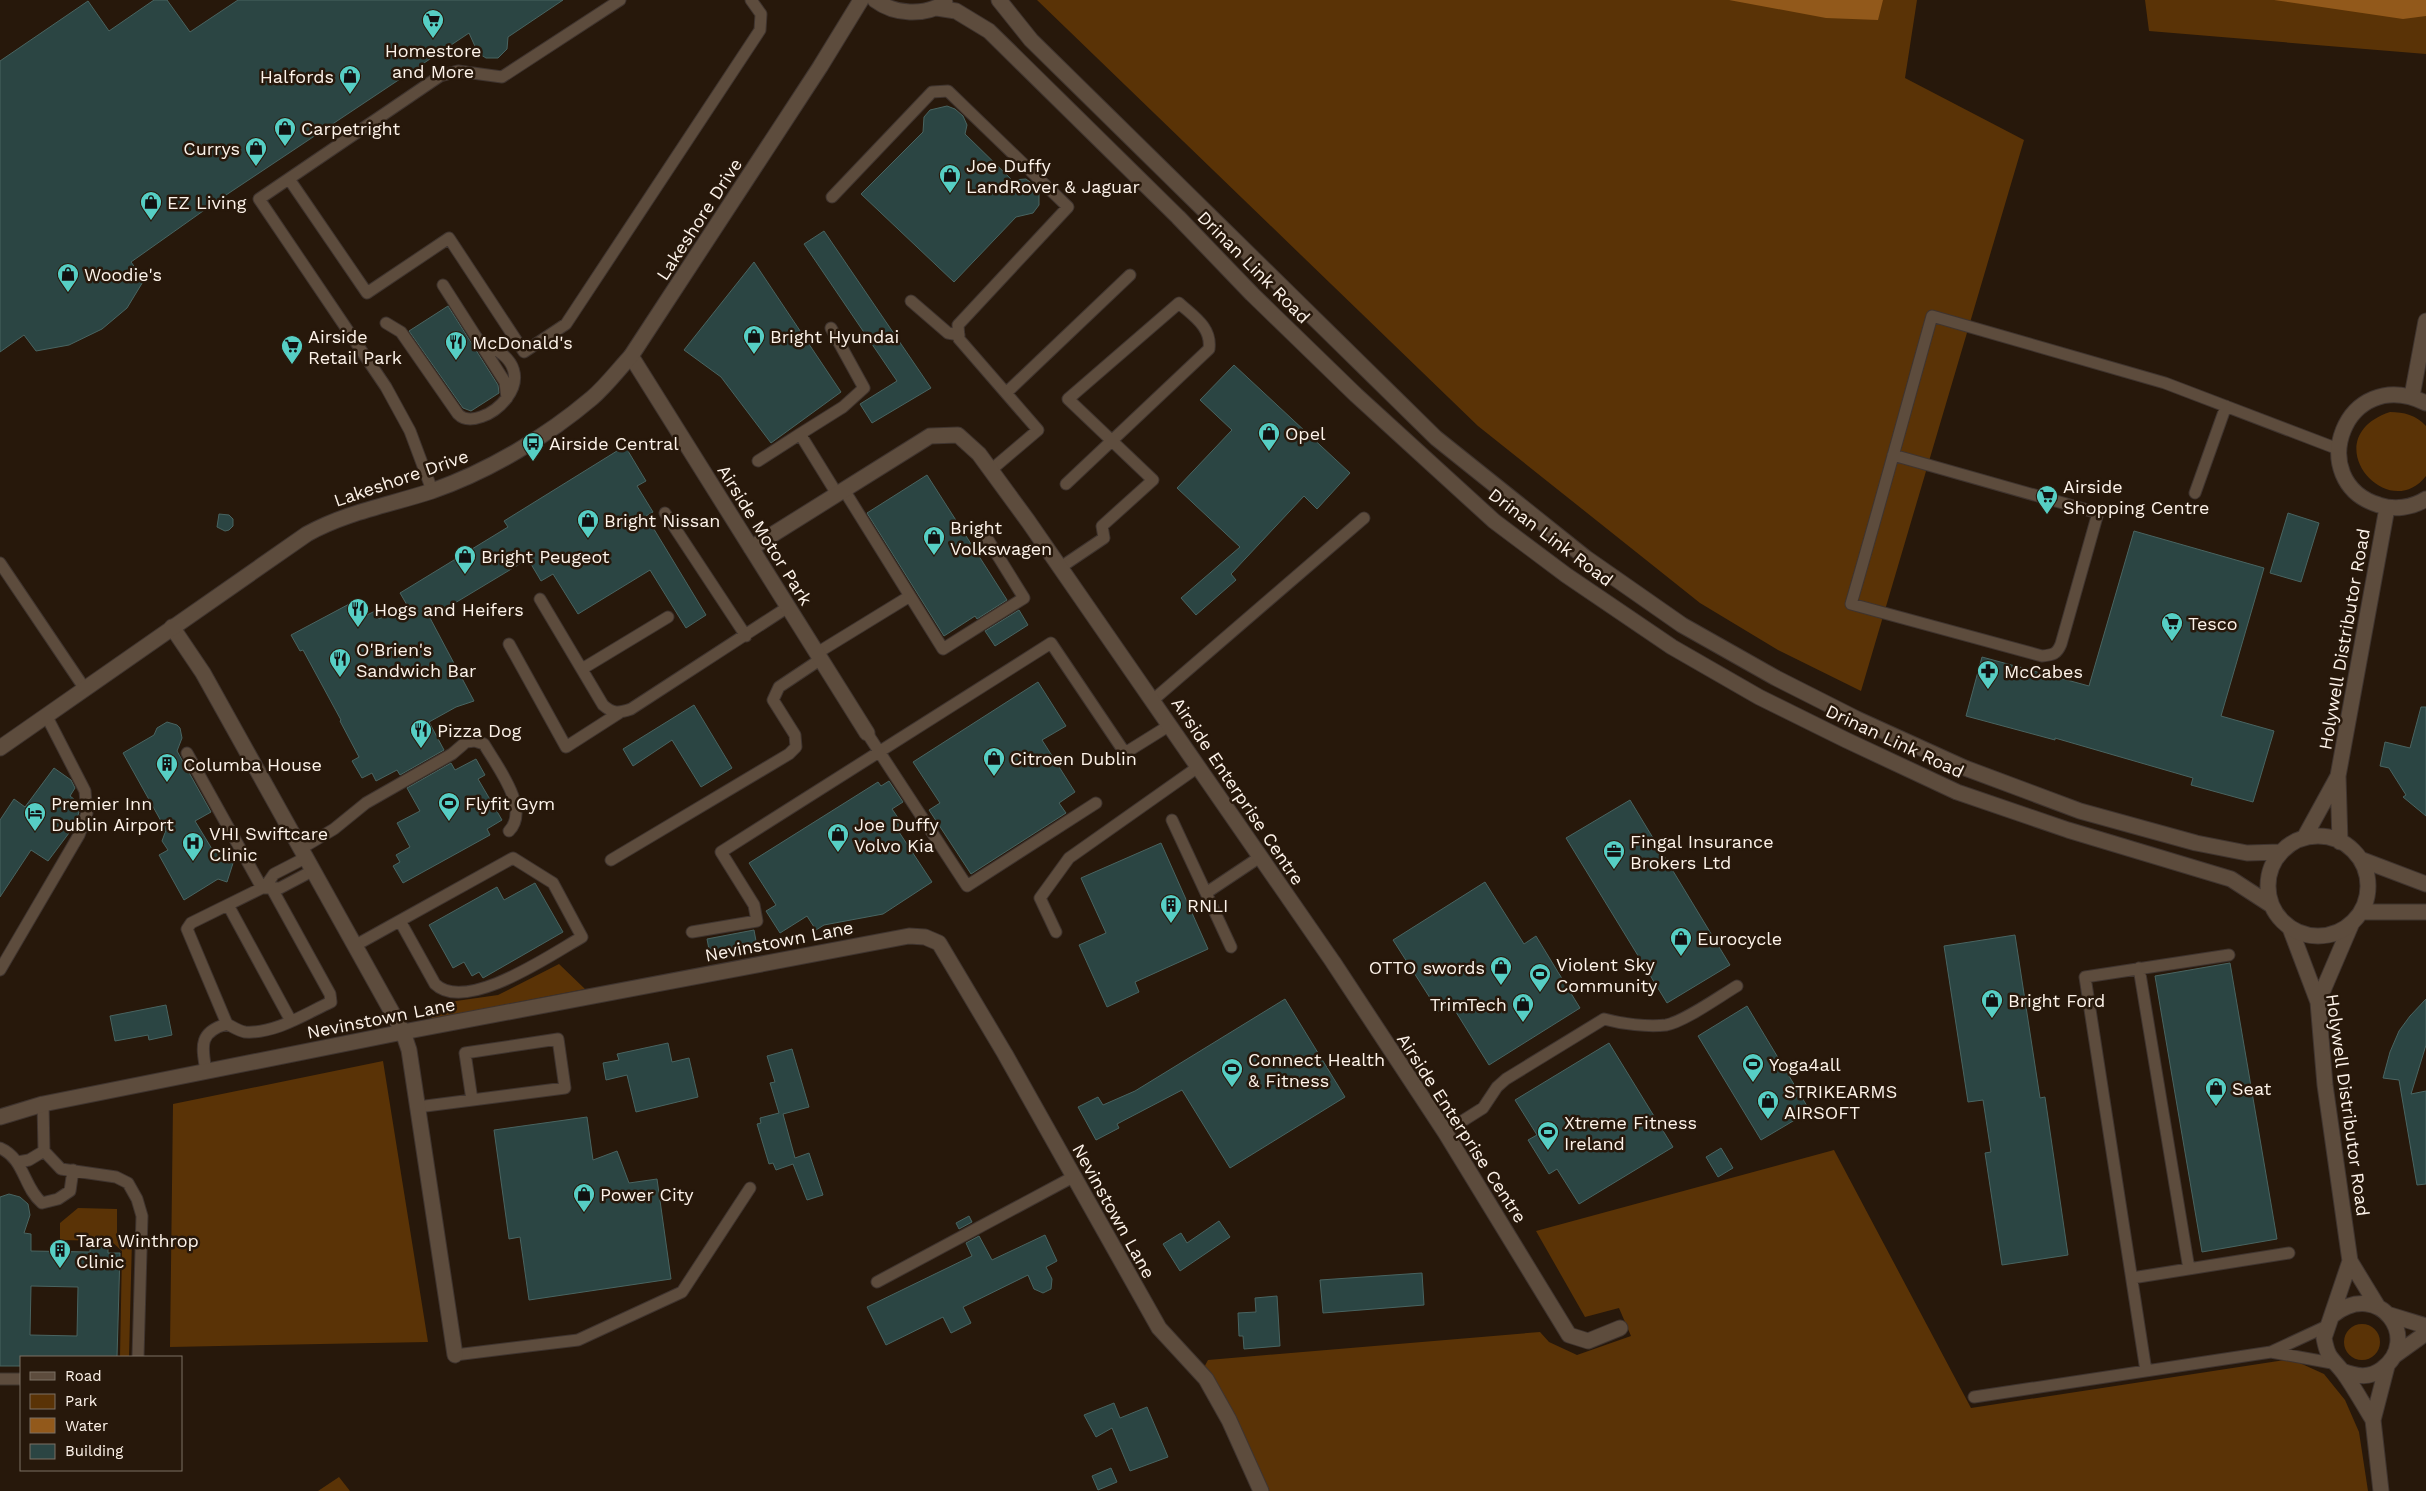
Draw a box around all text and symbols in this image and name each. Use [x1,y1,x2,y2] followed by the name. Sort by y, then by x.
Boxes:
[421,8,445,39] supermarket icon: Homestore and More
[385,40,481,82] place label: Homestore and More
[338,64,362,95] shop icon: Halfords
[260,66,334,87] place label: Halfords
[273,116,297,147] shop icon: Carpetright
[301,118,401,139] place label: Carpetright
[244,136,268,167] shop icon: Currys
[183,138,240,159] place label: Currys
[652,154,746,284] street label: Lakeshore Drive
[966,155,1140,197] place label: Joe Duffy LandRover & Jaguar
[938,163,962,194] shop icon: Joe Duffy LandRover & Jaguar
[139,190,163,221] shop icon: EZ Living
[167,192,247,213] place label: EZ Living
[1193,206,1315,328] street label: Drinan Link Road
[56,262,80,293] shop icon: Woodie's
[84,264,162,285] place label: Woodie's
[742,324,766,355] shop icon: Bright Hyundai
[308,326,402,368] place label: Airside Retail Park
[770,326,899,347] place label: Bright Hyundai
[444,330,468,361] restaurant icon: McDonald's
[472,332,573,353] place label: McDonald's
[280,334,304,365] supermarket icon: Airside Retail Park
[1257,421,1281,452] shop icon: Opel
[1285,423,1326,444] place label: Opel
[521,431,545,462] bus stop icon: Airside Central
[549,433,679,454] place label: Airside Central
[331,445,471,511] street label: Lakeshore Drive
[713,461,817,609] street label: Airside Motor Park
[2063,476,2209,518] place label: Airside Shopping Centre
[1485,483,1617,591] street label: Drinan Link Road
[2035,484,2059,515] supermarket icon: Airside Shopping Centre
[576,508,600,539] shop icon: Bright Nissan
[604,510,720,531] place label: Bright Nissan
[950,517,1052,559] place label: Bright Volkswagen
[922,525,946,556] shop icon: Bright Volkswagen
[2314,527,2374,751] street label: Holywell Distributor Road
[453,544,477,575] shop icon: Bright Peugeot
[481,546,610,567] place label: Bright Peugeot
[346,597,370,628] restaurant icon: Hogs and Heifers
[374,599,524,620] place label: Hogs and Heifers
[2160,611,2184,642] supermarket icon: Tesco
[2188,613,2238,634] place label: Tesco
[356,639,476,681] place label: O'Brien's Sandwich Bar
[328,647,352,678] restaurant icon: O'Brien's Sandwich Bar
[1976,659,2000,690] pharmacy icon: McCabes
[2004,661,2083,682] place label: McCabes
[1167,693,1309,889] street label: Airside Enterprise Centre
[1822,700,1968,782] street label: Drinan Link Road
[409,718,433,749] restaurant icon: Pizza Dog
[437,720,522,741] place label: Pizza Dog
[982,746,1006,777] shop icon: Citroen Dublin
[1010,748,1137,769] place label: Citroen Dublin
[155,752,179,783] building icon: Columba House
[183,754,322,775] place label: Columba House
[437,791,461,822] sports icon: Flyfit Gym
[51,793,174,835] place label: Premier Inn Dublin Airport
[465,793,555,814] place label: Flyfit Gym
[23,801,47,832] hotel icon: Premier Inn Dublin Airport
[854,814,940,856] place label: Joe Duffy Volvo Kia
[826,822,850,853] shop icon: Joe Duffy Volvo Kia
[209,823,328,865] place label: VHI Swiftcare Clinic
[181,831,205,862] hospital icon: VHI Swiftcare Clinic
[1630,831,1774,873] place label: Fingal Insurance Brokers Ltd
[1602,839,1626,870] office icon: Fingal Insurance Brokers Ltd
[1159,893,1183,924] building icon: RNLI
[1187,895,1228,916] place label: RNLI
[703,916,855,966] street label: Nevinstown Lane
[1669,926,1693,957] shop icon: Eurocycle
[1697,928,1782,949] place label: Eurocycle
[1556,954,1658,996] place label: Violent Sky Community
[1489,955,1513,986] shop icon: OTTO swords
[1369,957,1485,978] place label: OTTO swords
[1528,962,1552,993] sports icon: Violent Sky Community
[1980,988,2004,1019] shop icon: Bright Ford
[2008,990,2105,1011] place label: Bright Ford
[1511,992,1535,1023] shop icon: TrimTech
[2322,992,2374,1218] street label: Holywell Distributor Road
[305,993,457,1043] street label: Nevinstown Lane
[1430,994,1507,1015] place label: TrimTech
[1393,1029,1531,1227] street label: Airside Enterprise Centre
[1248,1049,1385,1091] place label: Connect Health & Fitness
[1741,1052,1765,1083] sports icon: Yoga4all
[1769,1054,1841,1075] place label: Yoga4all
[1220,1057,1244,1088] sports icon: Connect Health & Fitness
[2204,1076,2228,1107] shop icon: Seat
[2232,1078,2272,1099] place label: Seat
[1784,1081,1897,1123] place label: STRIKEARMS AIRSOFT
[1756,1089,1780,1120] shop icon: STRIKEARMS AIRSOFT
[1564,1112,1697,1154] place label: Xtreme Fitness Ireland
[1536,1120,1560,1151] sports icon: Xtreme Fitness Ireland
[1068,1140,1160,1282] street label: Nevinstown Lane
[572,1182,596,1213] shop icon: Power City
[600,1184,694,1205] place label: Power City
[76,1230,199,1272] place label: Tara Winthrop Clinic
[48,1238,72,1269] building icon: Tara Winthrop Clinic
[20,1356,182,1471] legend
[65,1367,102,1385] text: Road
[65,1392,98,1410] text: Park
[65,1417,108,1435] text: Water
[65,1442,123,1460] text: Building

